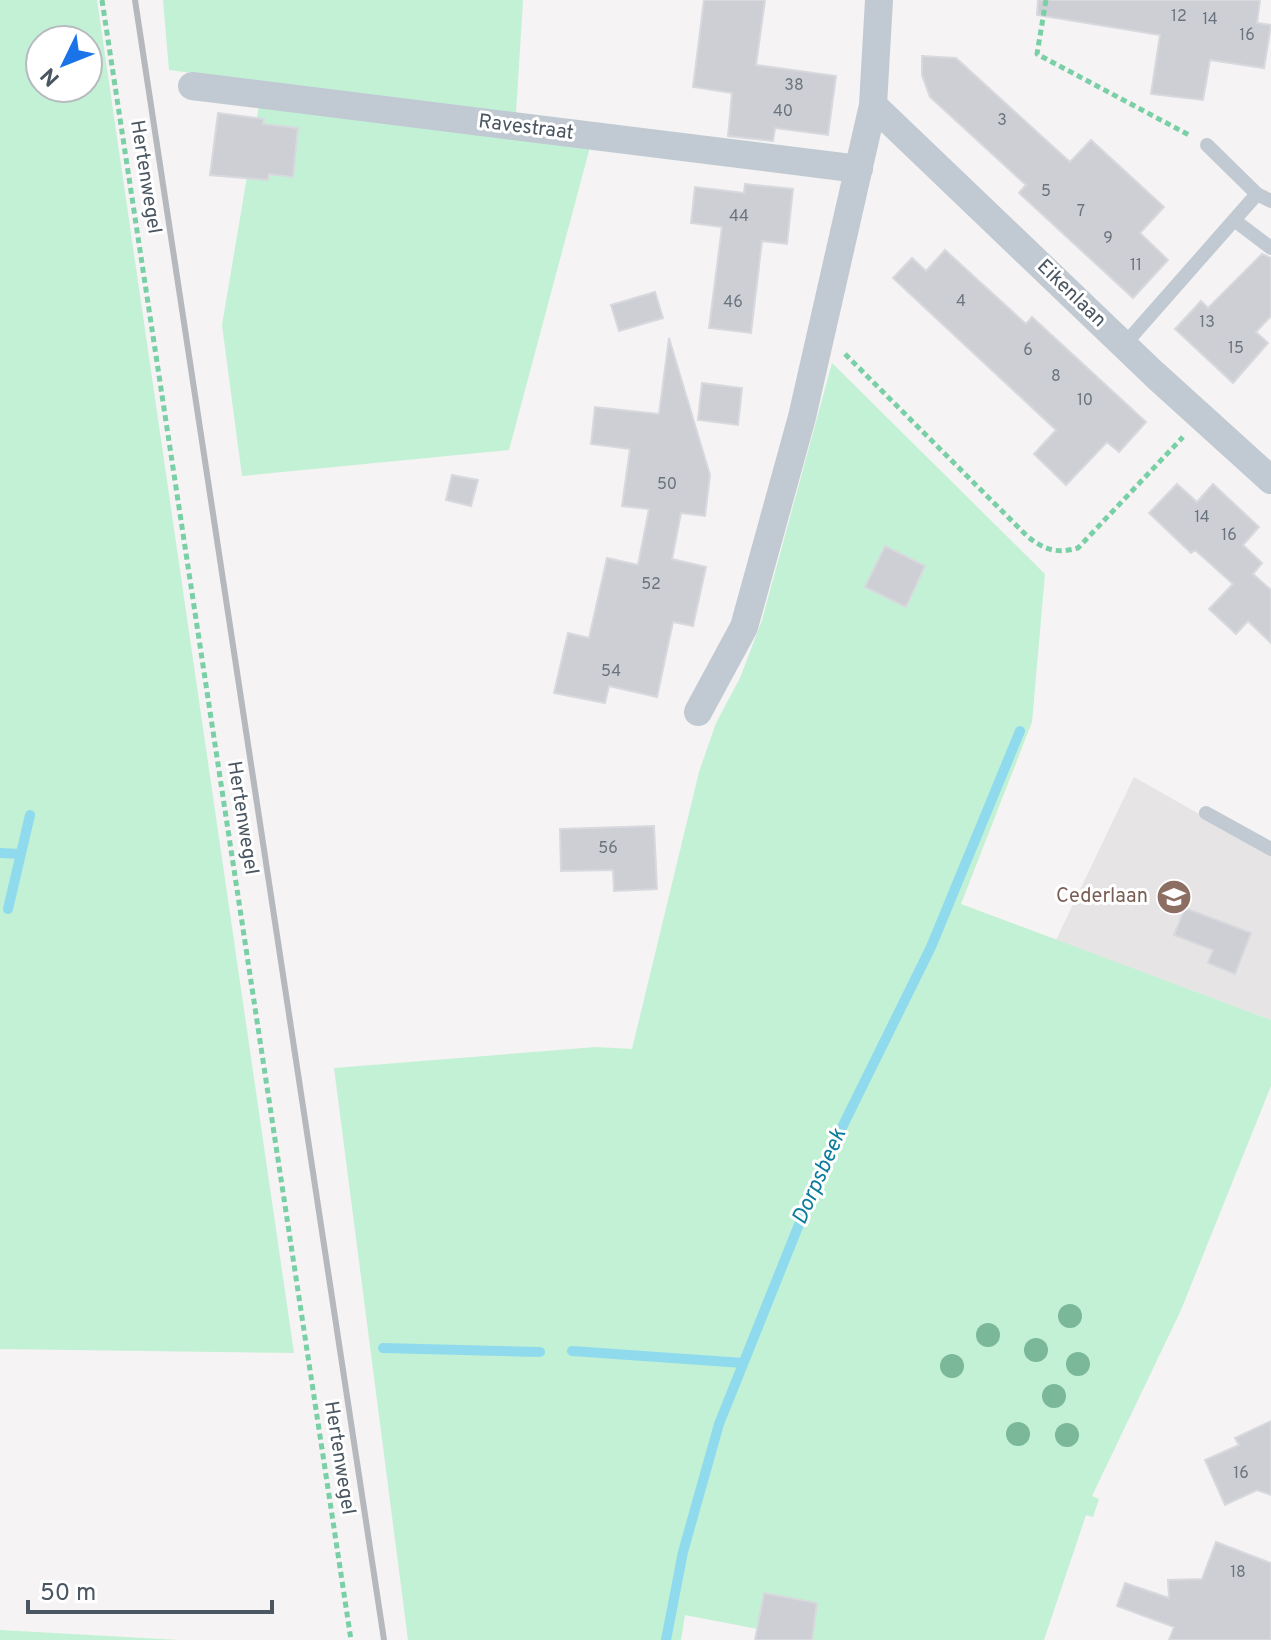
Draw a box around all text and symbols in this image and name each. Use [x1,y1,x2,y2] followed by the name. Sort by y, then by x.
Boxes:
[1171,7,1187,27] house number: 12
[1202,10,1218,30] house number: 14
[24,24,104,104] north arrow
[1239,26,1255,46] house number: 16
[36,61,66,91] text: N
[784,76,804,96] house number: 38
[773,102,793,122] house number: 40
[477,109,575,147] street label: Ravestraat
[997,111,1007,131] house number: 3
[123,118,167,236] street label: Hertenwegel
[1041,182,1051,202] house number: 5
[1077,202,1085,222] house number: 7
[729,207,749,227] house number: 44
[1103,229,1113,249] house number: 9
[1031,254,1111,334] street label: Eikenlaan
[1130,256,1142,276] house number: 11
[956,292,966,312] house number: 4
[723,293,743,313] house number: 46
[1199,313,1215,333] house number: 13
[1228,339,1244,359] house number: 15
[1023,341,1033,361] house number: 6
[1051,367,1061,387] house number: 8
[1077,391,1093,411] house number: 10
[657,475,677,495] house number: 50
[1194,508,1210,528] house number: 14
[1221,526,1237,546] house number: 16
[641,575,661,595] house number: 52
[601,662,621,682] house number: 54
[220,759,264,877] street label: Hertenwegel
[598,839,618,859] house number: 56
[1155,878,1193,916] school or university icon: Cederlaan
[1056,884,1148,910] place label: Cederlaan
[787,1124,853,1229] water label: Dorpsbeek
[317,1399,361,1517] street label: Hertenwegel
[1233,1464,1249,1484] house number: 16
[1230,1563,1246,1583] house number: 18
[28,1564,272,1614] scale bar
[40,1579,96,1609] text: 50 m

